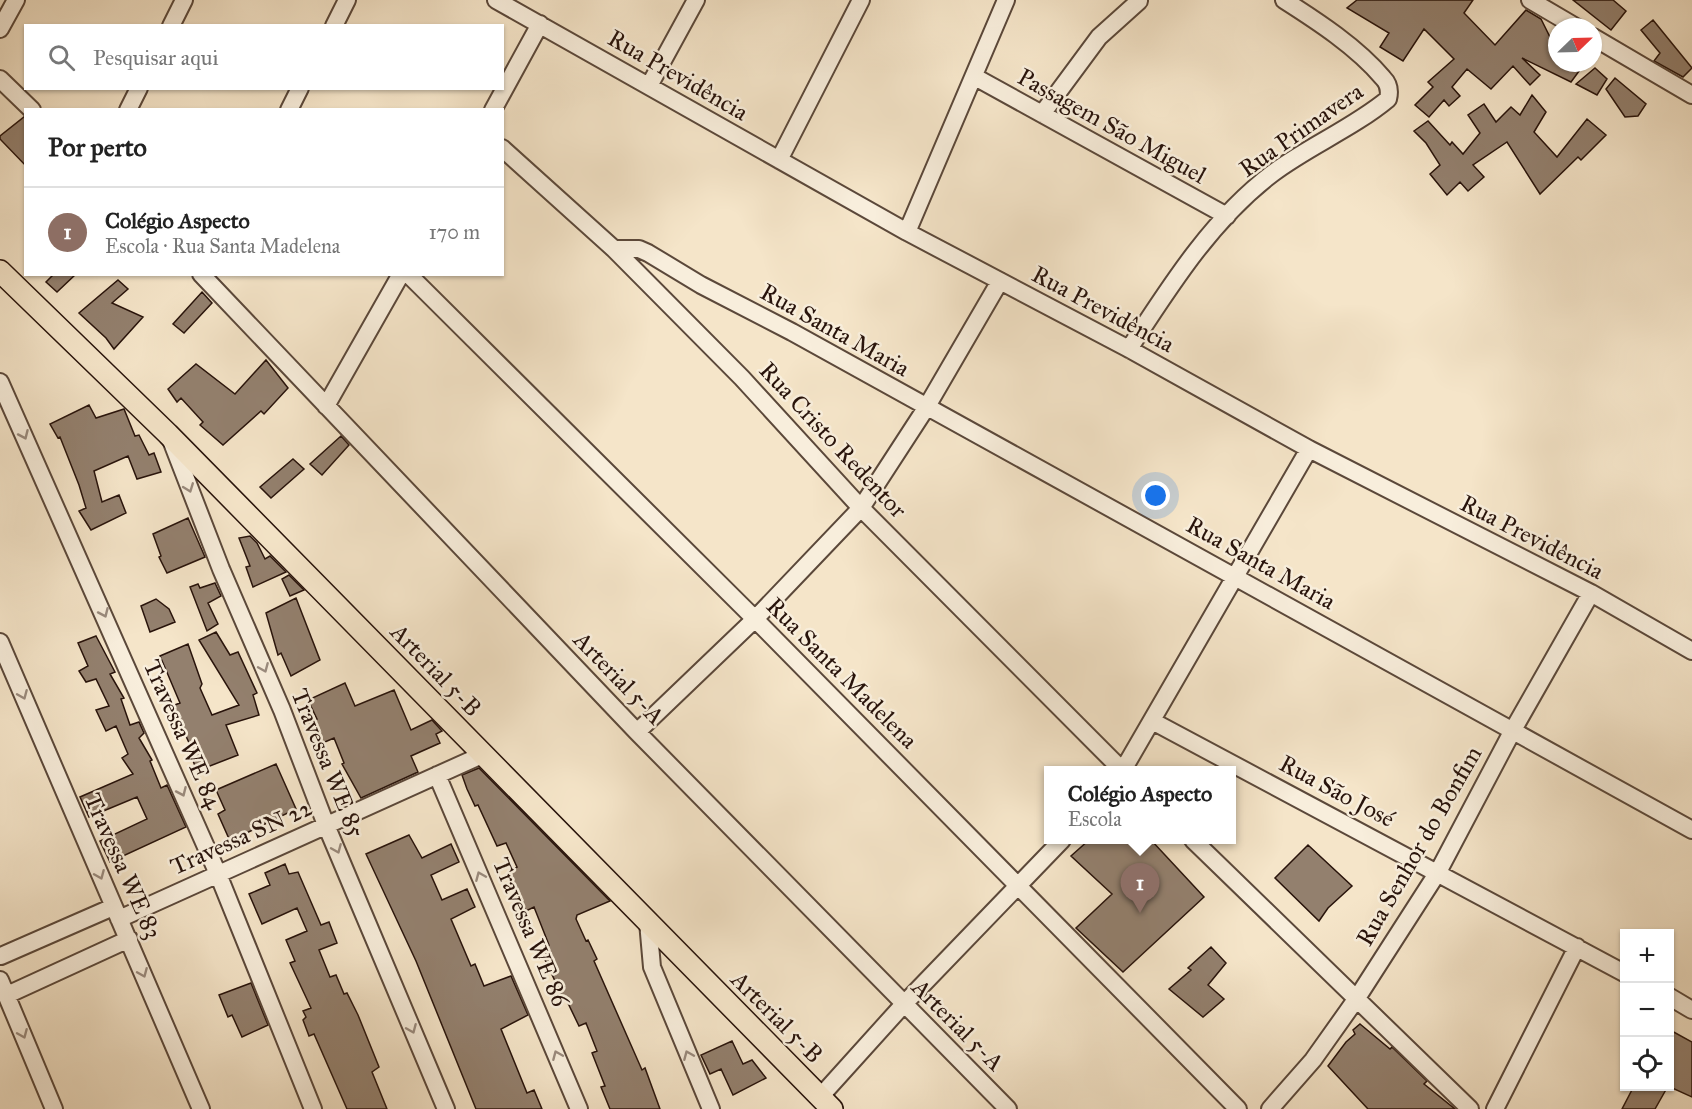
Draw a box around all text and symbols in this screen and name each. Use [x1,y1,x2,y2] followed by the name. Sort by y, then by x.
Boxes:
[1548,18,1602,72] north arrow
[602,23,754,128] street label: Rua Previdência
[24,24,504,90] search box
[45,41,78,74] icon: search
[93,44,218,71] text: Pesquisar aqui
[1012,62,1212,191] street label: Passagem São Miguel
[1233,76,1369,184] street label: Rua Primavera
[48,131,147,163] text: Por perto
[105,207,250,234] text: Colégio Aspecto
[64,220,71,244] text: 1
[429,220,480,244] text: 170 m
[105,234,340,258] text: Escola · Rua Santa Madelena
[1027,259,1180,360] street label: Rua Previdência
[755,277,916,384] street label: Rua Santa Maria
[753,356,913,524] street label: Rua Cristo Redentor
[17,429,29,440] one-way arrow
[1141,481,1170,510] your location
[182,483,195,493] one-way arrow
[1455,488,1610,586] street label: Rua Previdência
[1181,510,1342,617] street label: Rua Santa Maria
[760,591,925,756] street label: Rua Santa Madelena
[97,607,109,618] one-way arrow
[384,616,488,723] street label: Arterial 5-B
[566,624,671,731] street label: Arterial 5-A
[137,655,230,814] street label: Travessa WE 84
[257,662,269,673] one-way arrow
[285,684,371,842] street label: Travessa WE 85
[16,689,28,700] one-way arrow
[1350,741,1488,951] street label: Rua Senhor do Bonfim
[1274,748,1400,834] street label: Rua São José
[1044,766,1236,844] popup
[1068,780,1212,807] text: Colégio Aspecto
[175,785,187,796] one-way arrow
[78,788,168,944] street label: Travessa WE 83
[166,792,317,882] street label: Travessa SN 22
[1068,807,1122,831] text: Escola
[329,843,341,854] one-way arrow
[486,853,576,1012] street label: Travessa WE 86
[1120,864,1160,913] pin: 1
[93,868,105,879] one-way arrow
[475,871,487,882] one-way arrow
[1620,929,1674,1091] map controls
[1620,929,1674,983] button: +
[724,964,829,1069] street label: Arterial 5-B
[136,966,148,977] one-way arrow
[905,972,1010,1077] street label: Arterial 5-A
[1620,983,1674,1037] button: −
[405,1023,417,1034] one-way arrow
[16,1027,28,1038] one-way arrow
[1620,1037,1674,1091] button: locate
[552,1050,564,1061] one-way arrow
[683,1051,695,1062] one-way arrow

